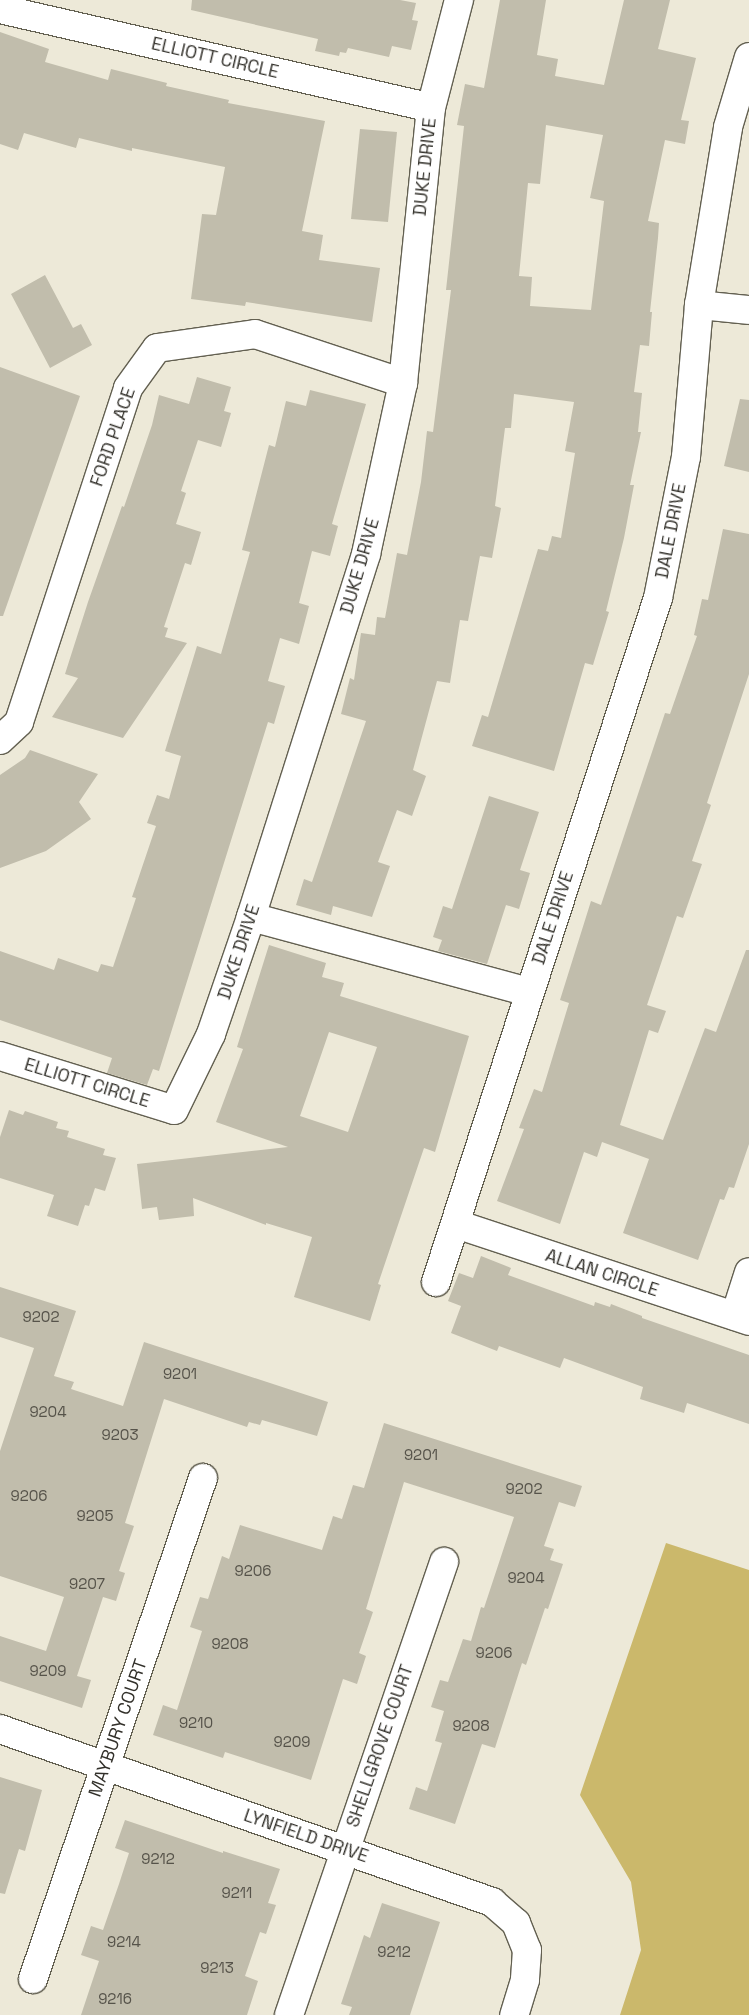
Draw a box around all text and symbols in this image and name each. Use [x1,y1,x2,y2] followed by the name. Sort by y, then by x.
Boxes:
[149,33,281,83] street label: ELLIOTT CIRCLE
[409,117,441,217] street label: DUKE DRIVE
[86,385,140,489] street label: FORD PLACE
[651,482,691,580] street label: DALE DRIVE
[336,516,384,616] street label: DUKE DRIVE
[528,869,578,967] street label: DALE DRIVE
[213,902,265,1002] street label: DUKE DRIVE
[22,1054,152,1112] street label: ELLIOTT CIRCLE
[543,1245,661,1301] street label: ALLAN CIRCLE
[23,1308,59,1326] house number: 9202
[163,1365,197,1383] house number: 9201
[29,1403,67,1421] house number: 9204
[102,1426,138,1444] house number: 9203
[404,1446,438,1464] house number: 9201
[506,1480,542,1498] house number: 9202
[10,1487,48,1505] house number: 9206
[77,1507,113,1525] house number: 9205
[234,1562,272,1580] house number: 9206
[507,1569,545,1587] house number: 9204
[69,1575,105,1593] house number: 9207
[211,1635,249,1653] house number: 9208
[475,1644,513,1662] house number: 9206
[84,1656,152,1800] street label: MAYBURY COURT
[29,1662,67,1680] house number: 9209
[342,1662,418,1830] street label: SHELLGROVE COURT
[179,1714,213,1732] house number: 9210
[452,1717,490,1735] house number: 9208
[273,1733,311,1751] house number: 9209
[241,1805,371,1867] street label: LYNFIELD DRIVE
[141,1850,175,1868] house number: 9212
[222,1884,252,1902] house number: 9211
[107,1933,141,1951] house number: 9214
[377,1943,411,1961] house number: 9212
[200,1959,234,1977] house number: 9213
[98,1990,132,2008] house number: 9216

